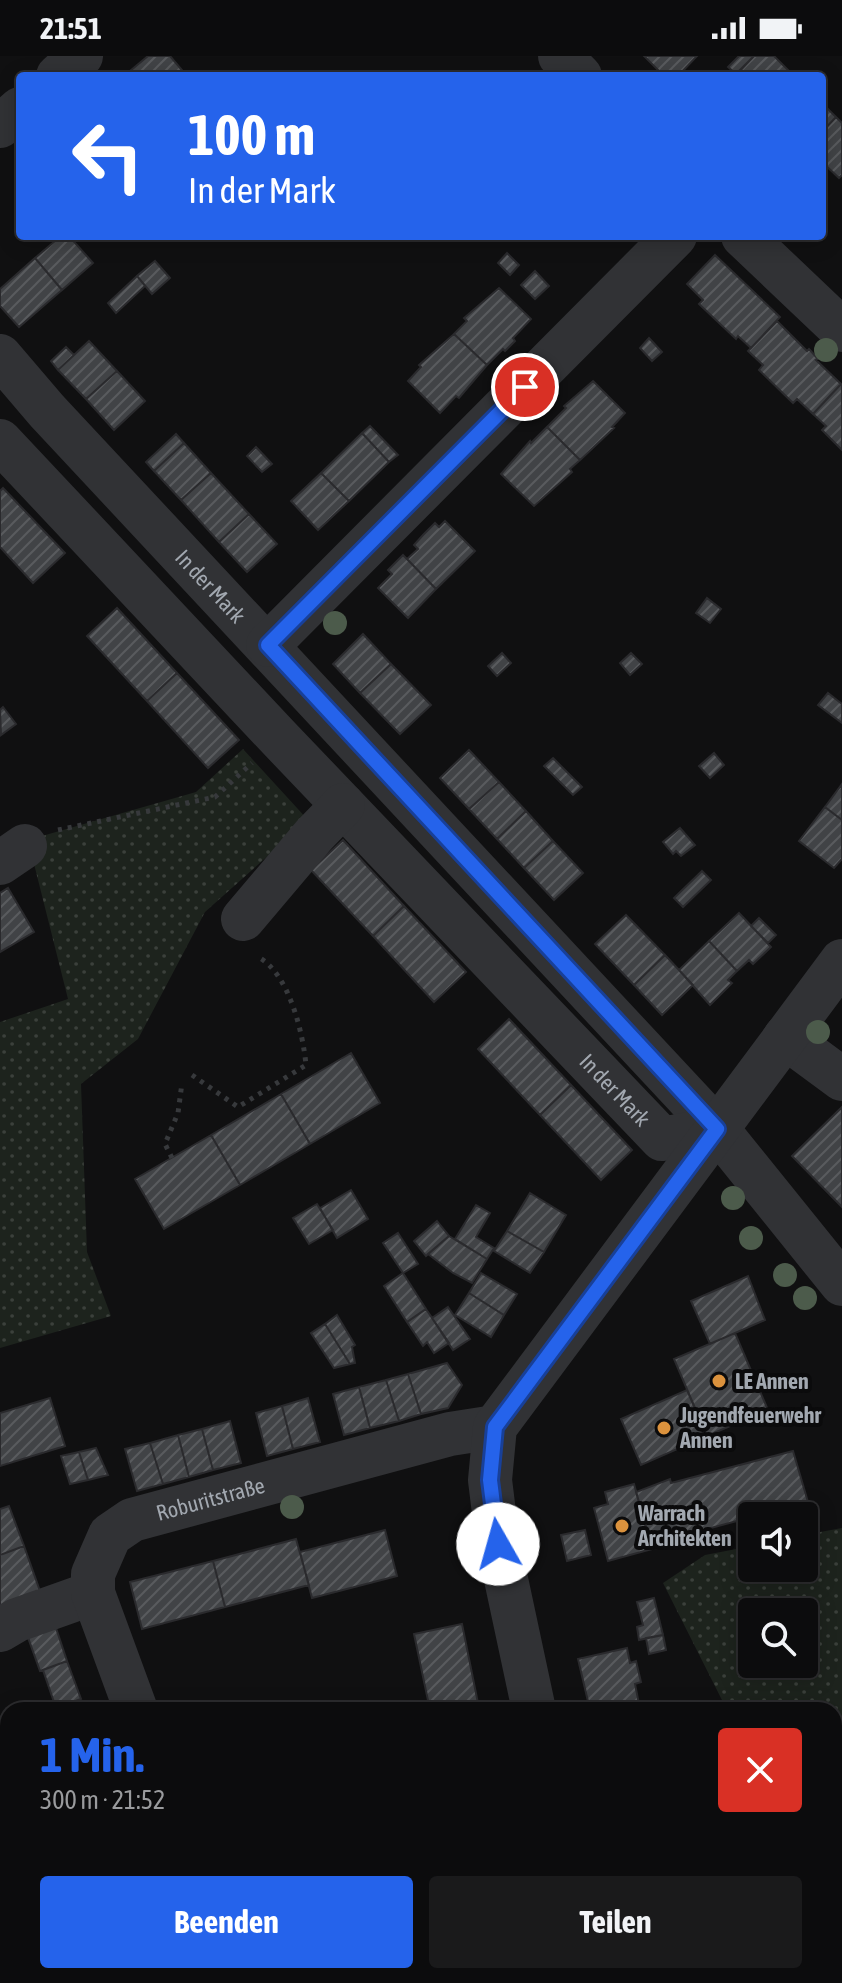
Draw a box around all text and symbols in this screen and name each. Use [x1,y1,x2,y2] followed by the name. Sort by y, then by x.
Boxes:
[40,11,102,45] text: 21:51
[188,103,315,167] text: 100 m
[56,104,160,208] icon: left
[188,169,336,211] text: In der Mark
[491,353,559,421] pin
[503,365,547,409] icon: arrive
[170,544,251,628] street label: In der Mark
[574,1048,656,1132] street label: In der Mark
[735,1368,809,1394] place label: LE Annen
[710,1372,728,1390] marker: LE Annen
[679,1402,822,1453] place label: Jugendfeuerwehr Annen
[655,1419,673,1437] marker: Jugendfeuerwehr Annen
[153,1472,267,1526] street label: Roburitstraße
[637,1500,732,1551] place label: Warrach Architekten
[456,1502,540,1586] position arrow
[738,1502,818,1678] map controls
[738,1502,818,1582] button: sound
[613,1517,631,1535] marker: Warrach Architekten
[738,1598,818,1678] button: search
[40,1727,144,1782] text: 1 Min.
[718,1728,802,1812] button: close
[40,1785,165,1815] text: 300 m · 21:52
[40,1876,413,1968] button: Beenden
[429,1876,802,1968] button: Teilen

